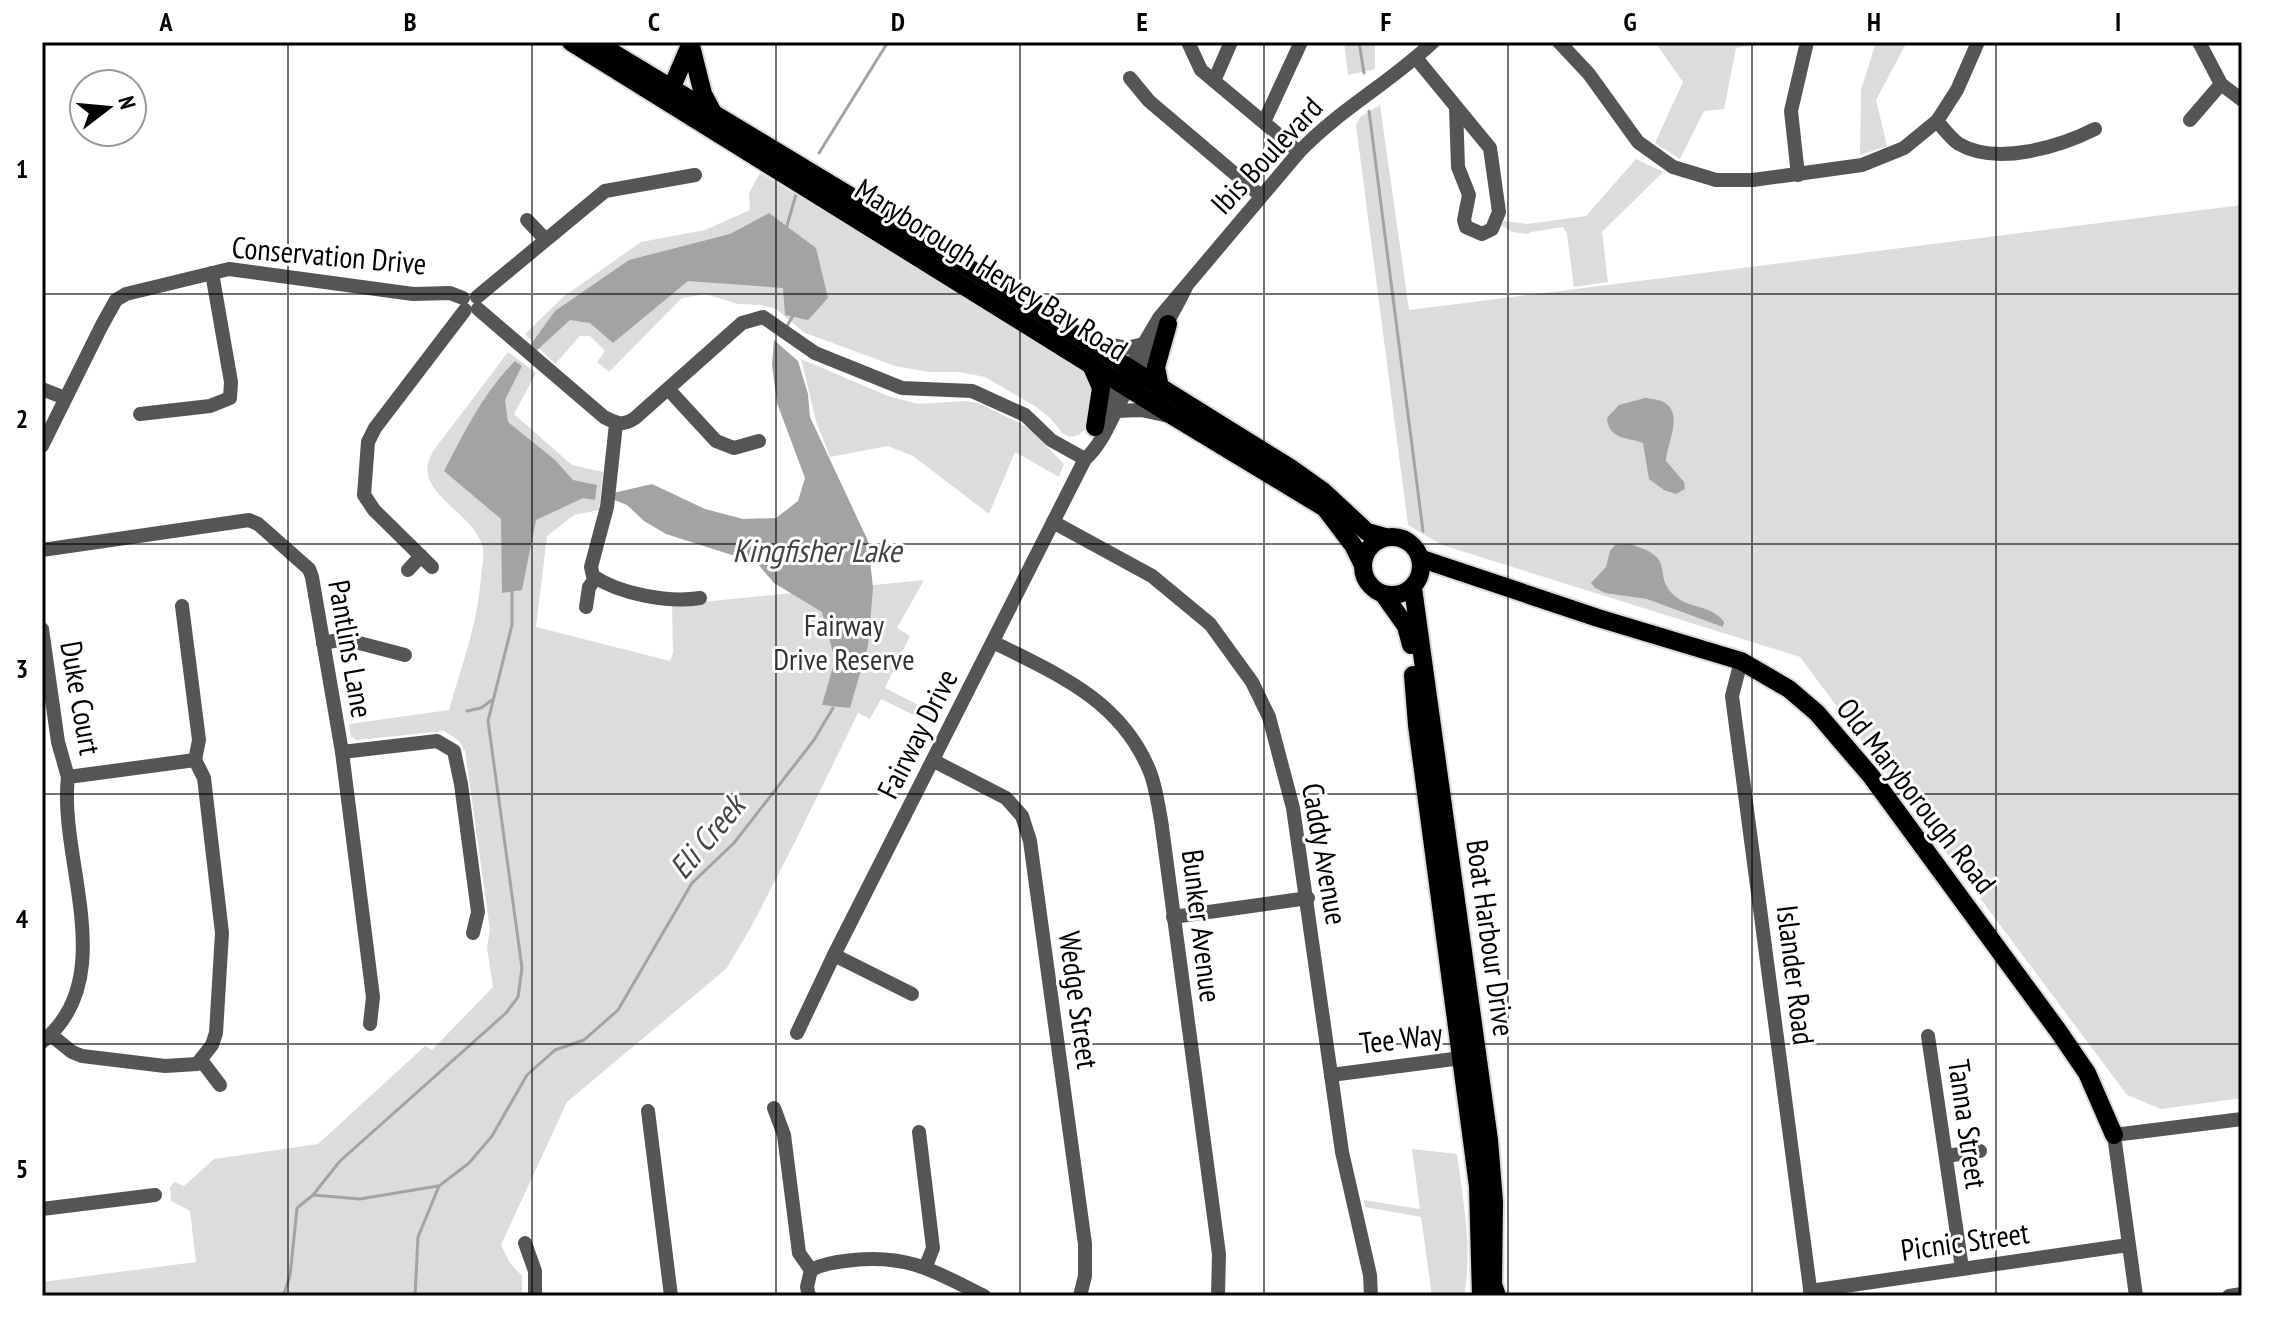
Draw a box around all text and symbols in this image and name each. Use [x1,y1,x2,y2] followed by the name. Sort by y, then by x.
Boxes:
[158,5,173,38] text: A
[404,5,417,38] text: B
[648,5,660,38] text: C
[891,5,905,38] text: D
[1136,5,1148,38] text: E
[1381,5,1392,38] text: F
[1623,5,1637,38] text: G
[1867,5,1881,38] text: H
[2115,5,2121,38] text: I
[68,68,148,148] north arrow
[1202,88,1330,222] street label: Ibis Boulevard
[112,93,142,112] text: N
[16,152,28,185] text: 1
[848,169,1135,369] street label: Maryborough Hervey Bay Road
[230,227,428,282] street label: Conservation Drive
[16,402,28,435] text: 2
[732,529,903,571] water label: Kingfisher Lake
[320,577,383,721] street label: Pantlins Lane
[773,605,915,678] park label: Fairway Drive Reserve
[52,638,111,758] street label: Duke Court
[16,652,28,685] text: 3
[867,662,966,805] street label: Fairway Drive
[1829,690,2006,901] street label: Old Maryborough Road
[1294,780,1357,928] street label: Caddy Avenue
[659,783,756,887] water label: Eli Creek
[1458,837,1525,1039] street label: Boat Harbour Drive
[1174,847,1231,1004] street label: Bunker Avenue
[16,902,29,935] text: 4
[1769,903,1824,1047] street label: Islander Road
[1051,929,1109,1072] street label: Wedge Street
[1357,1013,1445,1062] street label: Tee Way
[1940,1057,1997,1191] street label: Tanna Street
[16,1152,28,1185] text: 5
[1898,1212,2032,1269] street label: Picnic Street

